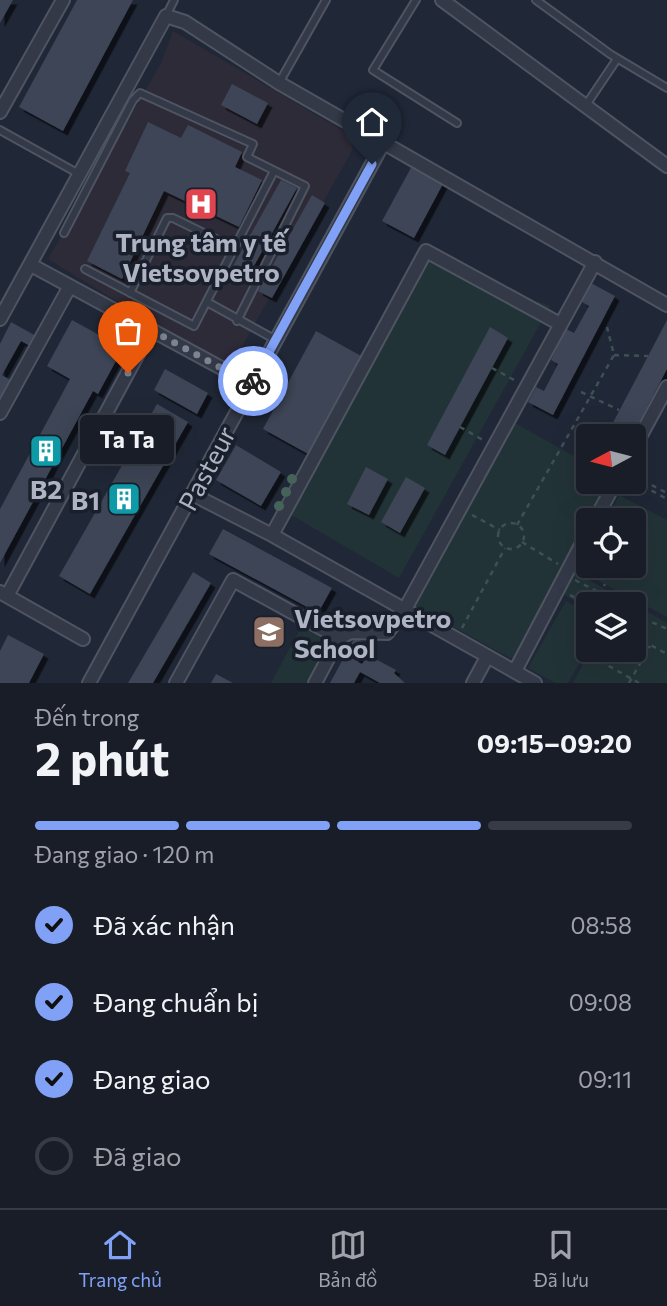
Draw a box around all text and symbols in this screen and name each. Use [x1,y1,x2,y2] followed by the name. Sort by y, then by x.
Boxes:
[342,92,402,164] pin
[353,103,391,141] icon: home
[182,185,220,223] hospital icon: Trung tâm y tế Vietsovpetro
[115,226,290,287] place label: Trung tâm y tế Vietsovpetro
[98,301,158,373] pin
[109,312,147,350] icon: bag
[218,346,288,416] courier
[234,362,272,400] icon: bike
[81,415,175,464] callout: Ta Ta
[171,421,241,515] street label: Pasteur
[576,424,646,494] north arrow
[576,424,646,662] map controls
[99,425,155,453] text: Ta Ta
[27,432,65,470] building icon: B2
[30,473,62,504] place label: B2
[105,480,143,518] building icon: B1
[71,484,100,515] place label: B1
[576,508,646,578] button: locate
[576,592,646,662] button: layers
[294,602,451,663] place label: Vietsovpetro School
[250,613,288,651] school or university icon: Vietsovpetro School
[35,703,139,731] text: Đến trong
[477,727,632,758] text: 09:15–09:20
[35,729,169,785] text: 2 phút
[35,840,214,868] text: Đang giao · 120 m
[35,906,73,944] icon: check
[94,909,235,940] text: Đã xác nhận
[570,911,632,939] text: 08:58
[35,983,73,1021] icon: check
[94,986,258,1017] text: Đang chuẩn bị
[569,988,632,1016] text: 09:08
[35,1060,73,1098] icon: check
[94,1063,211,1094] text: Đang giao
[578,1065,632,1093] text: 09:11
[94,1140,182,1171] text: Đã giao
[78,1226,162,1291] tab: Trang chủ
[318,1226,377,1291] tab: Bản đồ
[534,1226,589,1291] tab: Đã lưu

